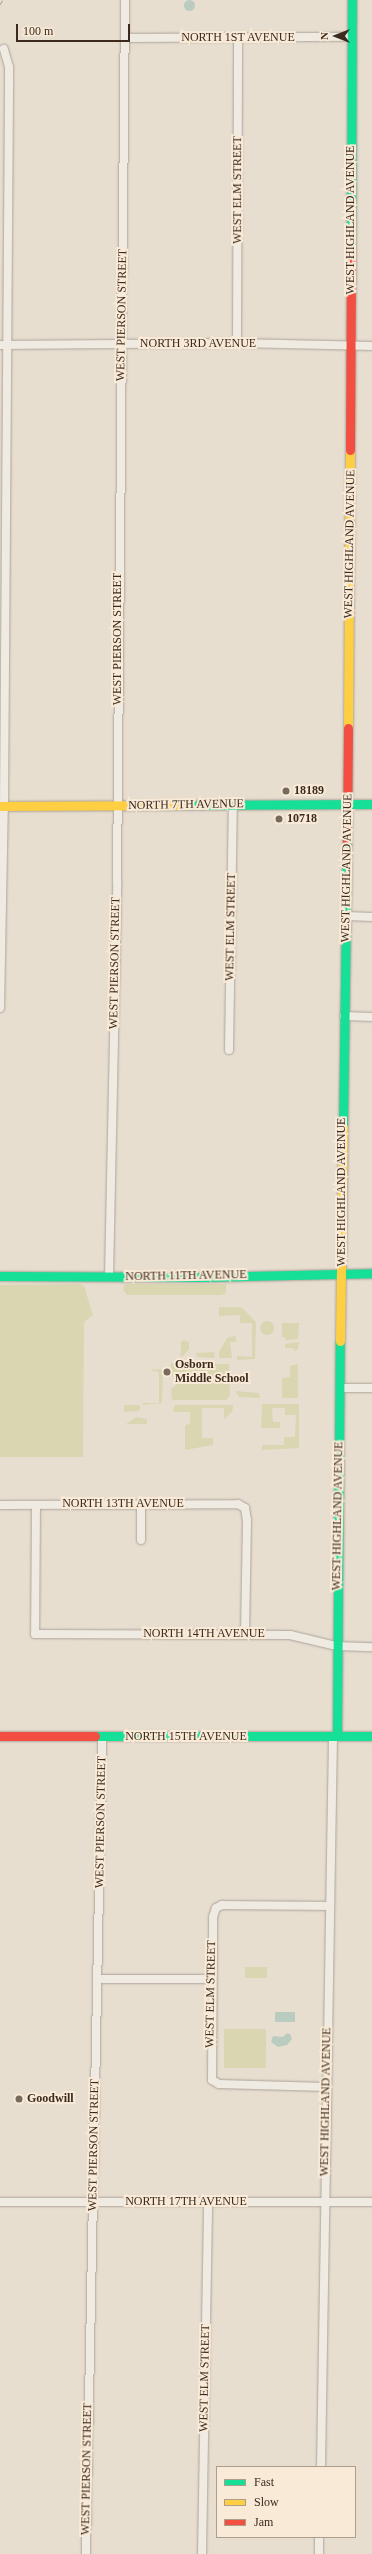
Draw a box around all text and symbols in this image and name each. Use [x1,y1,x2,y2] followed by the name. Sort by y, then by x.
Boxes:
[18,16,132,42] scale bar
[316,16,356,56] north arrow
[23,24,53,38] text: 100 m
[181,31,295,45] street label: NORTH 1ST AVENUE
[318,32,330,40] text: N
[231,136,245,244] street label: WEST ELM STREET
[344,145,358,295] street label: WEST HIGHLAND AVENUE
[114,249,130,381] street label: WEST PIERSON STREET
[139,337,257,351] street label: NORTH 3RD AVENUE
[341,469,359,619] street label: WEST HIGHLAND AVENUE
[111,573,125,705] street label: WEST PIERSON STREET
[294,784,324,798] place label: 18189
[281,786,291,796] marker: 18189
[338,793,356,943] street label: WEST HIGHLAND AVENUE
[128,797,244,813] street label: NORTH 7TH AVENUE
[287,812,317,826] place label: 10718
[274,814,284,824] marker: 10718
[223,873,239,981] street label: WEST ELM STREET
[107,897,123,1029] street label: WEST PIERSON STREET
[335,1117,349,1267] street label: WEST HIGHLAND AVENUE
[125,1268,247,1284] street label: NORTH 11TH AVENUE
[175,1358,249,1386] place label: Osborn Middle School
[162,1367,172,1377] marker: Osborn Middle School
[329,1441,347,1591] street label: WEST HIGHLAND AVENUE
[62,1497,184,1511] street label: NORTH 13TH AVENUE
[143,1627,265,1641] street label: NORTH 14TH AVENUE
[125,1730,247,1744] street label: NORTH 15TH AVENUE
[93,1756,109,1888] street label: WEST PIERSON STREET
[203,1940,219,2048] street label: WEST ELM STREET
[317,2027,335,2177] street label: WEST HIGHLAND AVENUE
[86,2079,102,2211] street label: WEST PIERSON STREET
[27,2092,74,2106] place label: Goodwill
[14,2094,24,2104] marker: Goodwill
[125,2195,247,2209] street label: NORTH 17TH AVENUE
[197,2324,213,2432] street label: WEST ELM STREET
[79,2403,95,2535] street label: WEST PIERSON STREET
[216,2466,356,2538] legend
[254,2475,274,2489] text: Fast
[254,2495,279,2509] text: Slow
[254,2515,273,2529] text: Jam

